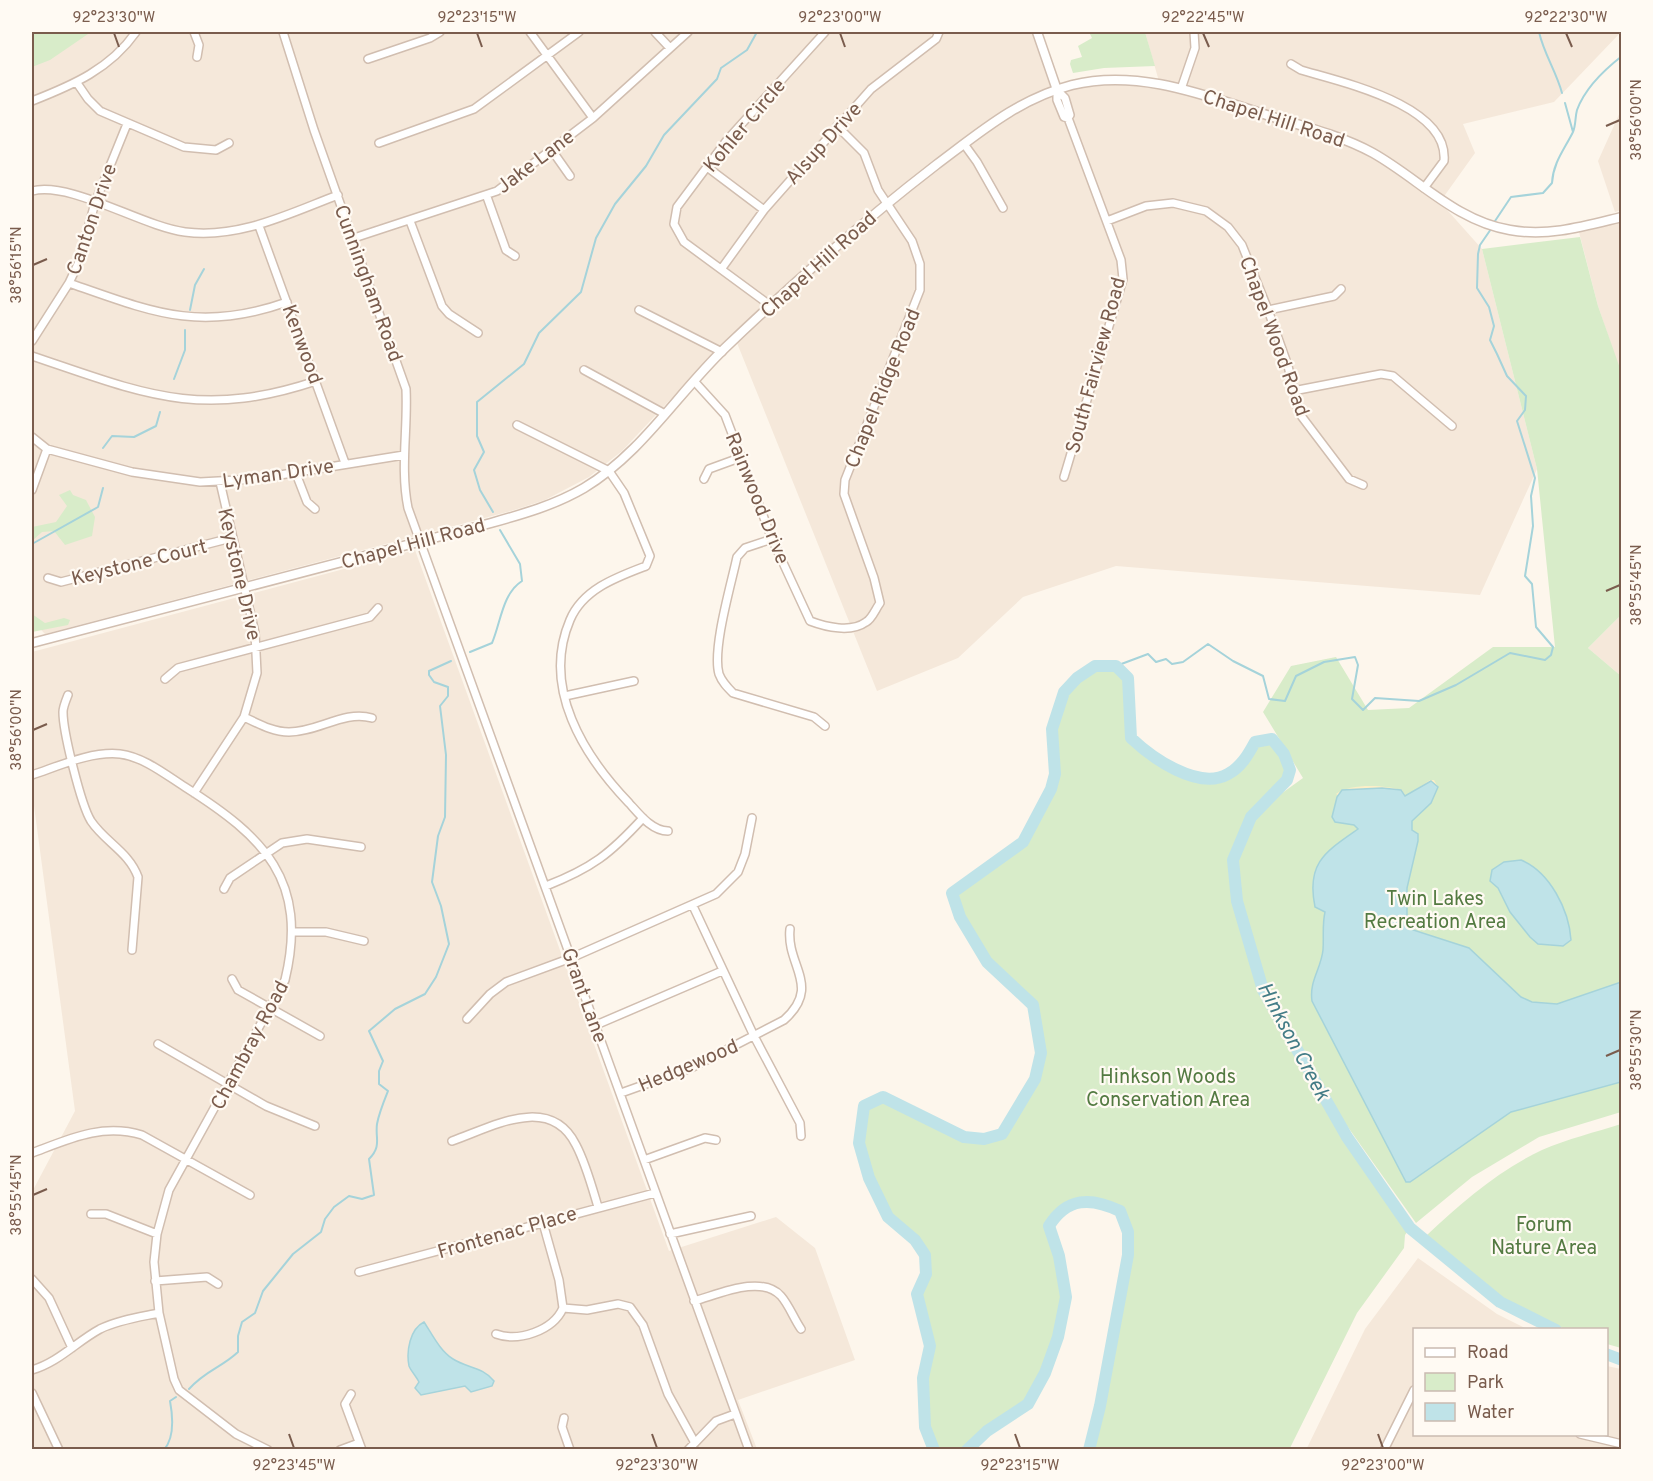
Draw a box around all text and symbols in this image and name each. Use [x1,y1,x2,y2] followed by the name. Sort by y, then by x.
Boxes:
[73,9,155,28] text: 92°23'30"W
[437,9,517,28] text: 92°23'15"W
[798,9,882,28] text: 92°23'00"W
[1161,9,1245,28] text: 92°22'45"W
[1525,9,1608,28] text: 92°22'30"W
[699,74,792,179] street label: Kohler Circle
[1628,79,1647,161] text: 38°56'00"N
[1199,85,1348,155] street label: Chapel Hill Road
[780,97,869,191] street label: Alsup Drive
[492,125,580,200] street label: Jake Lane
[62,160,124,279] street label: Canton Drive
[327,202,408,366] street label: Cunningham Road
[756,206,883,325] street label: Chapel Hill Road
[8,226,27,304] text: 38°56'15"N
[1232,253,1314,420] street label: Chapel Wood Road
[1061,274,1133,457] street label: South Fairview Road
[275,301,328,388] street label: Kenwood
[840,305,928,472] street label: Chapel Ridge Road
[718,429,794,569] street label: Rainwood Drive
[221,454,336,496] street label: Lyman Drive
[210,506,266,643] street label: Keystone Drive
[339,513,488,577] street label: Chapel Hill Road
[69,534,210,593] street label: Keystone Court
[1628,544,1647,626] text: 38°55'45"N
[8,689,27,771] text: 38°56'00"N
[1364,887,1506,936] park label: Twin Lakes Recreation Area
[554,945,612,1047] street label: Grant Lane
[206,977,296,1115] street label: Chambray Road
[1250,978,1335,1106] water label: Hinkson Creek
[1628,1009,1647,1091] text: 38°55'30"N
[635,1034,743,1100] street label: Hedgewood
[1086,1065,1250,1114] park label: Hinkson Woods Conservation Area
[8,1154,27,1236] text: 38°55'45"N
[435,1202,580,1266] street label: Frontenac Place
[1491,1213,1597,1262] park label: Forum Nature Area
[1413,1328,1608,1436] legend
[1467,1342,1509,1365] text: Road
[1467,1372,1504,1395] text: Park
[1467,1402,1514,1425] text: Water
[253,1457,335,1476] text: 92°23'45"W
[616,1457,698,1476] text: 92°23'30"W
[980,1457,1060,1476] text: 92°23'15"W
[1341,1457,1425,1476] text: 92°23'00"W

